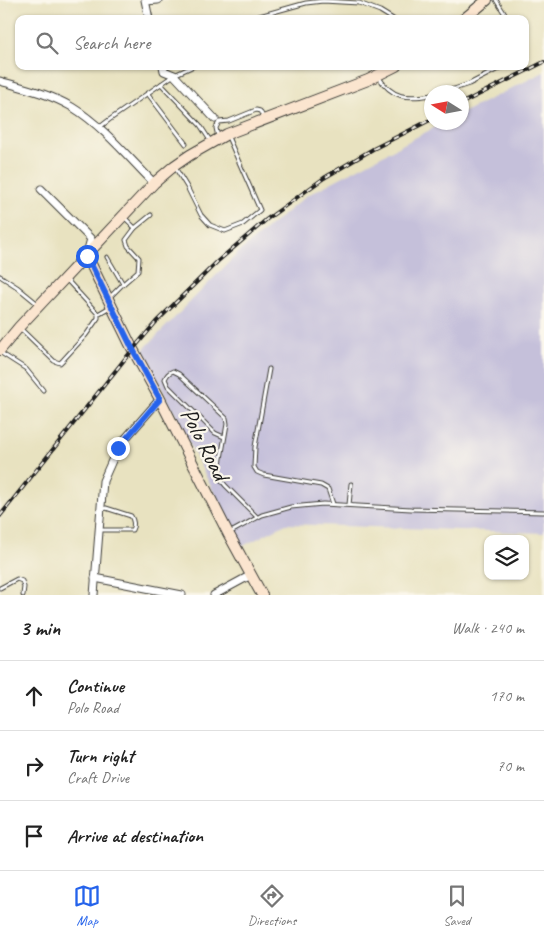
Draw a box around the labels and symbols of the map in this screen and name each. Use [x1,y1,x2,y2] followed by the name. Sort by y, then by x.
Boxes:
[424,85,469,130] north arrow
[76,245,99,268] route start
[174,403,238,489] street label: Polo Road
[107,437,130,460] route end

